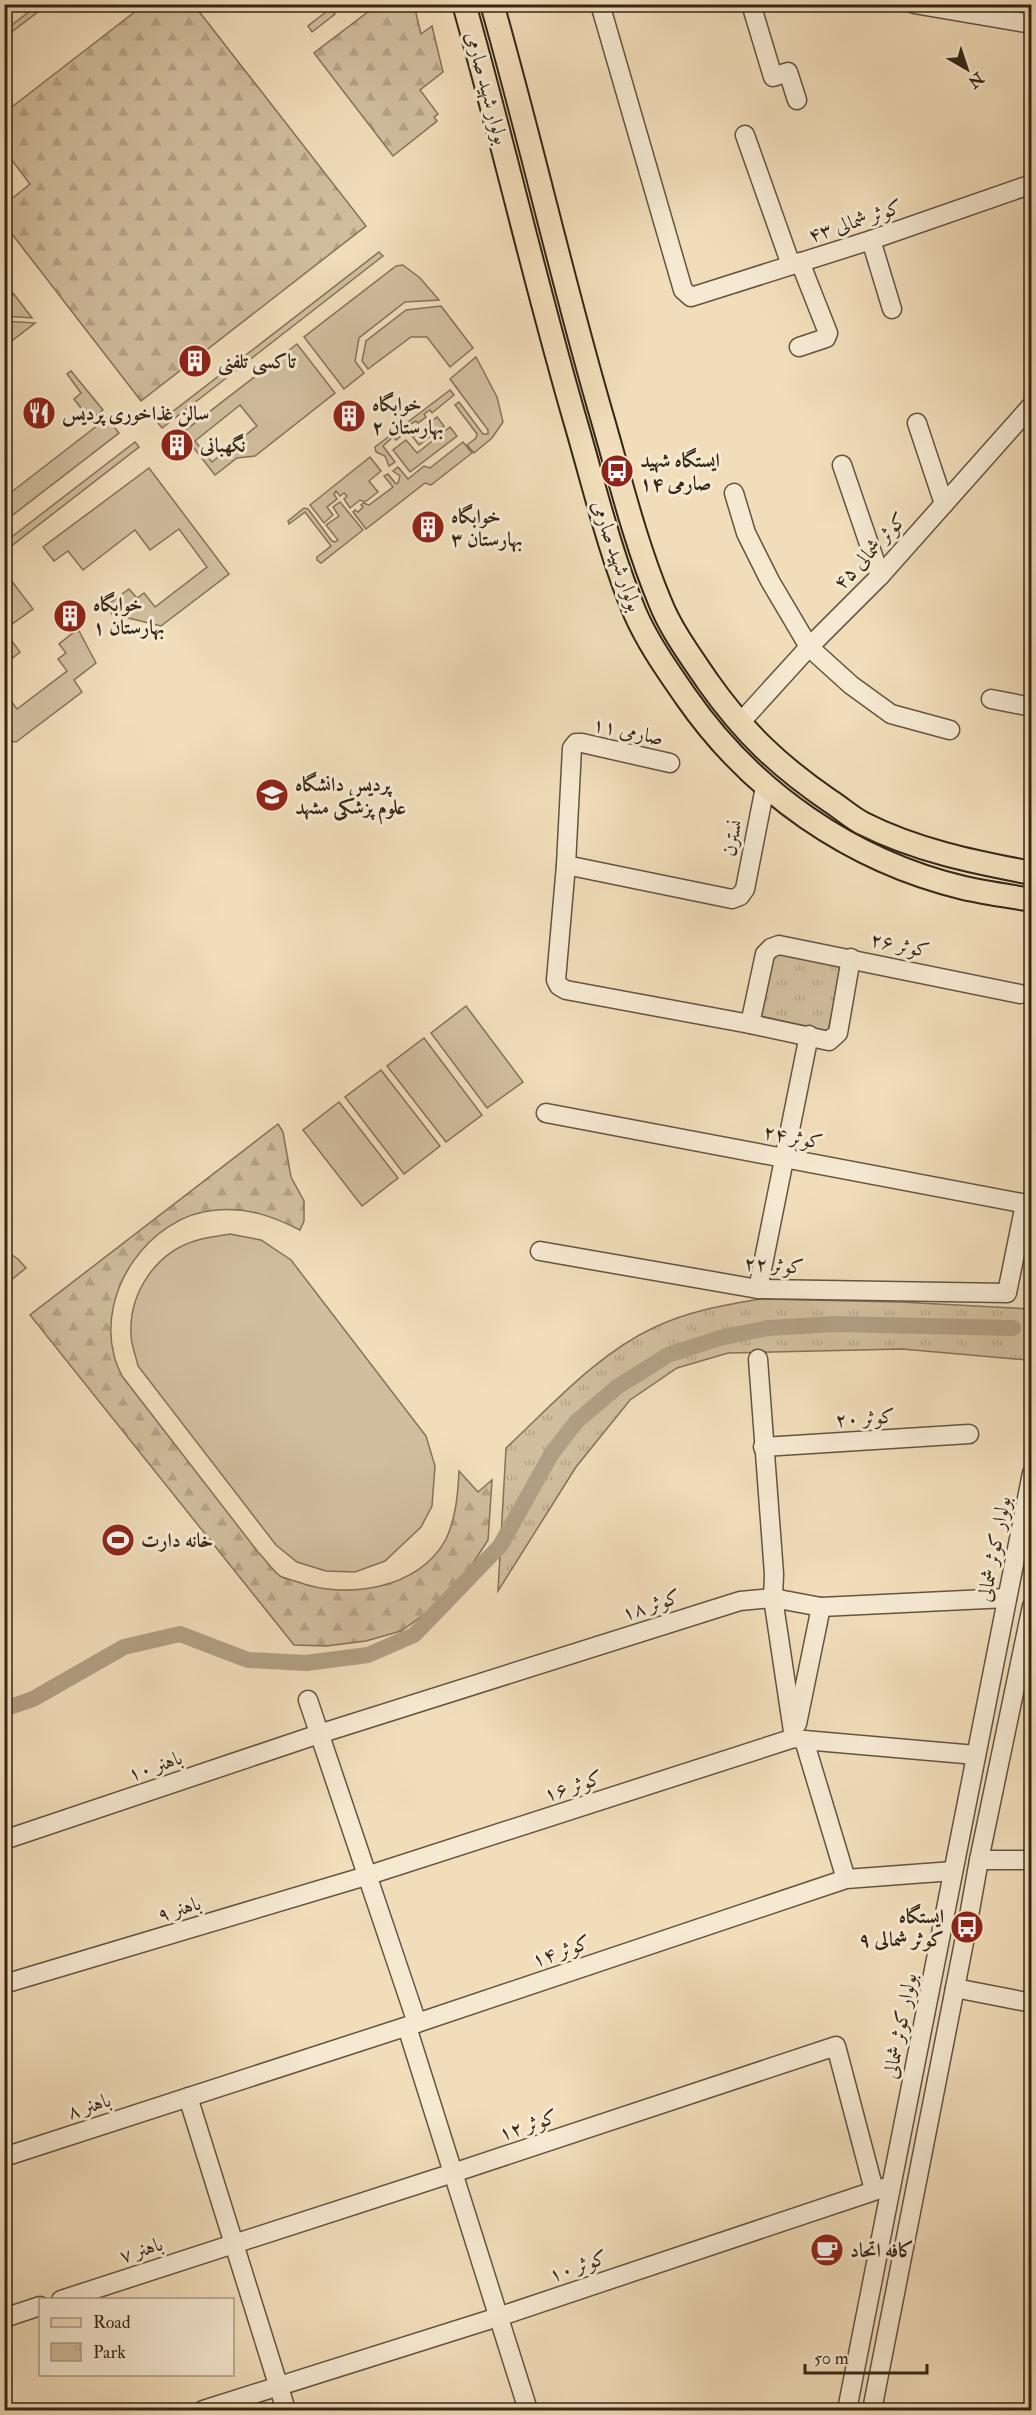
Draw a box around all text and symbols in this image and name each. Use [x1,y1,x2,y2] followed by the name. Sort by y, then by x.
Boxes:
[460,29,514,147] street label: بولوار شهید صارمی
[937,39,997,99] north arrow
[963,67,988,93] text: N
[805,194,905,248] street label: کوثر شمالی ۴۳
[177,343,213,379] building icon: تاکسی تلفنی
[218,349,297,376] place label: تاکسی تلفنی
[372,391,443,441] place label: خوابگاه بهارستان ۲
[21,395,57,431] restaurant icon: سالن غذاخوری پردیس
[331,398,367,434] building icon: خوابگاه بهارستان ۲
[62,401,209,427] place label: سالن غذاخوری پردیس
[159,427,195,463] building icon: نگهبانی
[199,433,246,458] place label: نگهبانی
[640,447,720,496] place label: ایستگاه شهید صارمی ۱۴
[599,453,635,489] bus stop icon: ایستگاه شهید صارمی ۱۴
[586,497,648,615] street label: بولوار شهید صارمی
[451,503,522,553] place label: خوابگاه بهارستان ۳
[828,507,912,595] street label: کوثر شمالی ۴۵
[410,509,446,545] building icon: خوابگاه بهارستان ۳
[93,591,164,641] place label: خوابگاه بهارستان ١
[52,598,88,634] building icon: خوابگاه بهارستان ١
[590,711,666,751] street label: صارمی ۱۱
[295,771,406,825] place label: پردیس دانشگاه علوم پزشکی مشهد
[254,777,290,813] school or university icon: پردیس دانشگاه علوم پزشکی مشهد
[716,818,748,858] street label: نسترن
[868,927,932,963] street label: کوثر ۲۶
[761,1119,825,1155] street label: کوثر ۲۴
[743,1250,805,1280] street label: کوثر ۲۲
[834,1403,896,1433] street label: کوثر ۲۰
[972,1494,1016,1604] street label: بولوار کوثر شمالی
[100,1522,136,1558] sports icon: خانه دارت
[141,1528,213,1553] place label: خانه دارت
[619,1584,683,1626] street label: کوثر ۱۸
[124,1745,186,1787] street label: باهنر ۱۰
[541,1765,605,1807] street label: کوثر ۱۶
[154,1891,204,1927] street label: باهنر ۹
[859,1903,944,1952] place label: ایستگاه کوثر شمالی ۹
[949,1909,985,1945] bus stop icon: ایستگاه کوثر شمالی ۹
[529,1929,593,1973] street label: کوثر ۱۴
[878,1971,922,2081] street label: بولوار کوثر شمالی
[64,2087,114,2125] street label: باهنر ۸
[496,2104,560,2146] street label: کوثر ۱۲
[116,2231,166,2269] street label: باهنر ۷
[809,2232,845,2268] cafe icon: کافه اتحاد
[850,2238,914,2263] place label: کافه اتحاد
[546,2244,610,2288] street label: کوثر ۱۰
[39,2298,234,2376] legend
[93,2311,131,2334] text: Road
[805,2337,926,2375] scale bar
[93,2341,126,2364] text: Park
[814,2347,849,2370] text: 50 m

